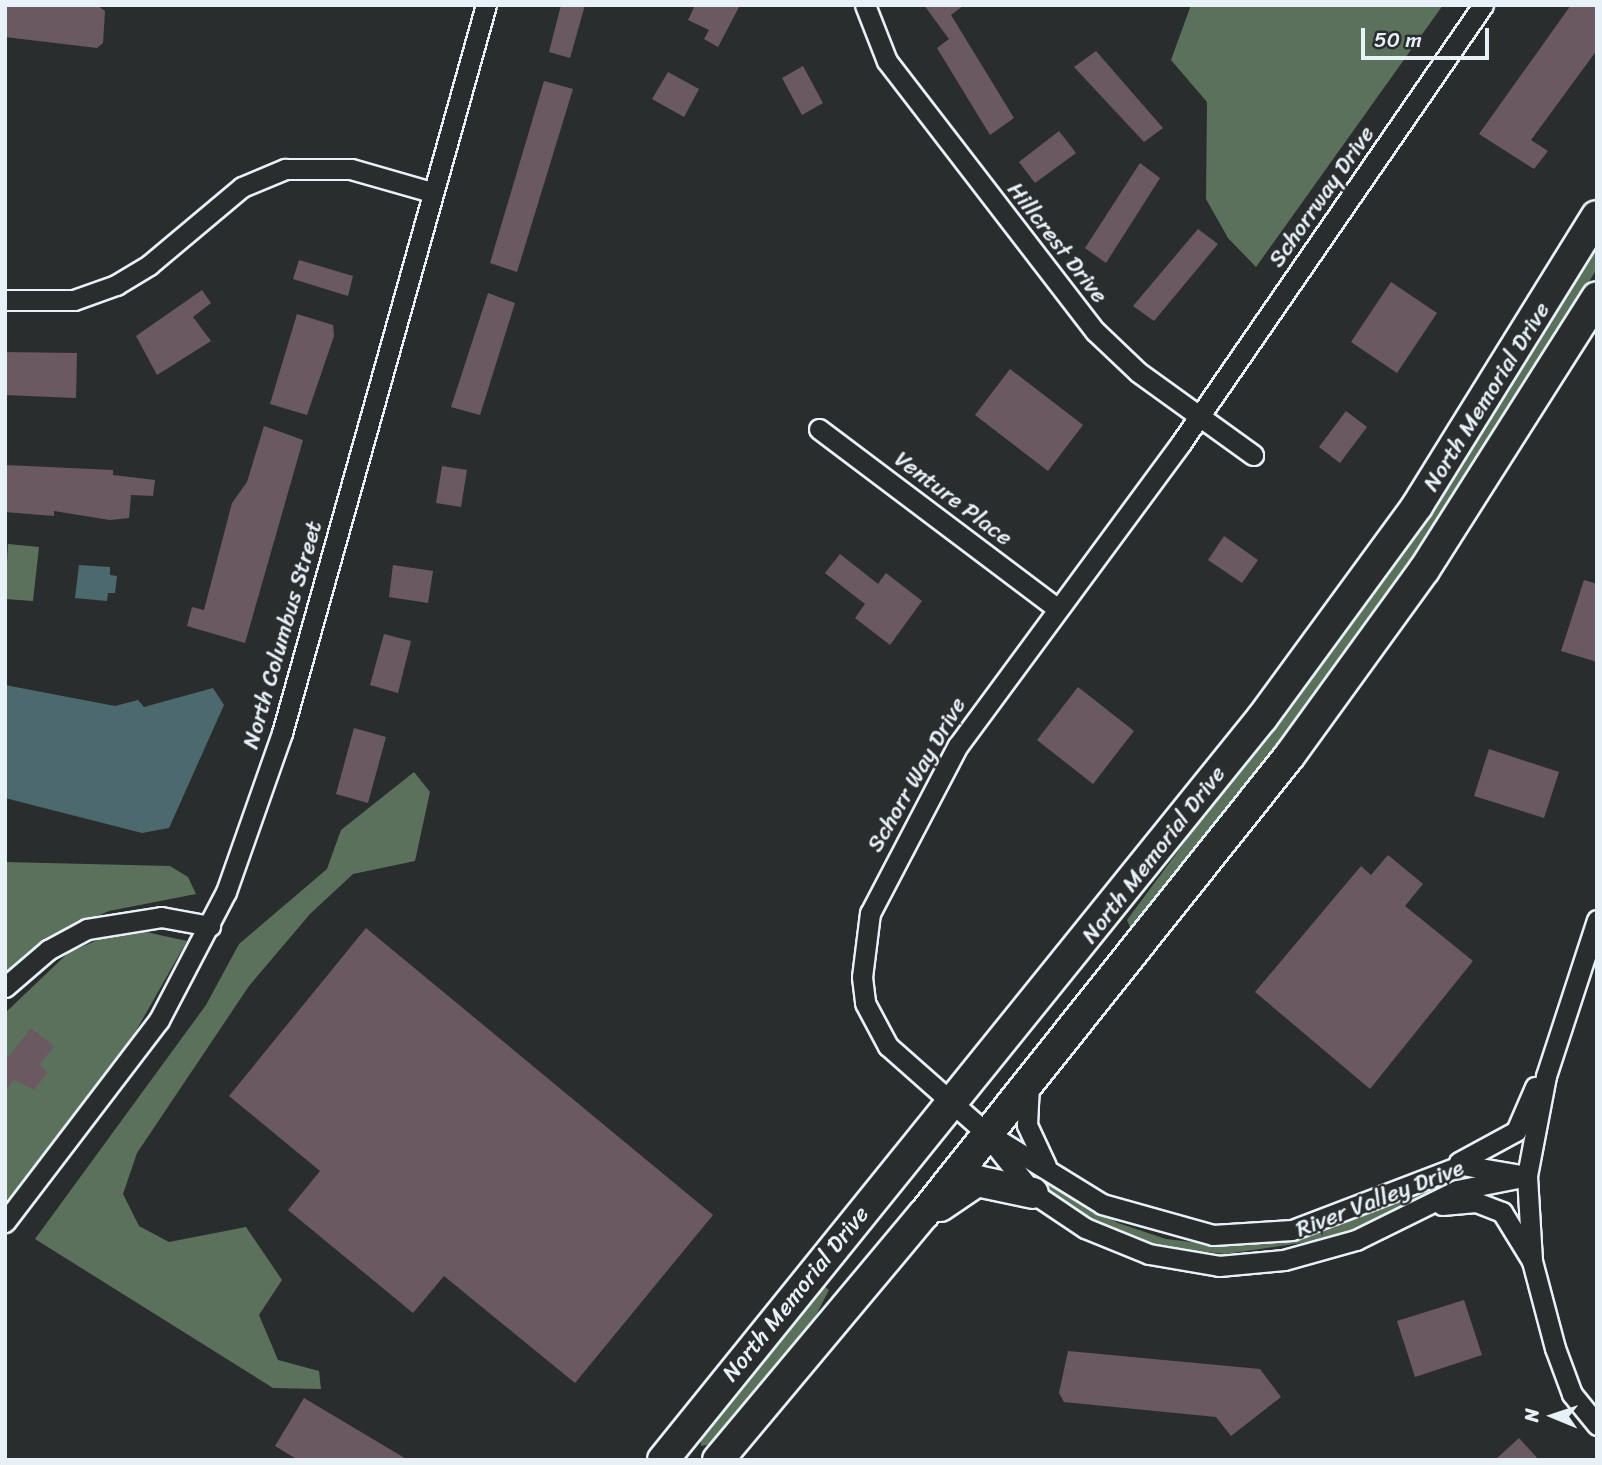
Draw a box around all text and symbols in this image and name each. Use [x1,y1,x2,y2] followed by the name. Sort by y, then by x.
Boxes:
[1364,14,1492,58] scale bar
[1374,21,1422,59] text: 50 m
[1263,121,1381,273] street label: Schorrway Drive
[1001,177,1113,309] street label: Hillcrest Drive
[1418,298,1556,496] street label: North Memorial Drive
[889,446,1017,552] street label: Venture Place
[237,518,329,752] street label: North Columbus Street
[862,693,972,857] street label: Schorr Way Drive
[1076,761,1232,949] street label: North Memorial Drive
[1293,1154,1467,1244] street label: River Valley Drive
[717,1201,875,1387] street label: North Memorial Drive
[1518,1381,1588,1451] north arrow
[1515,1408,1548,1422] text: N

